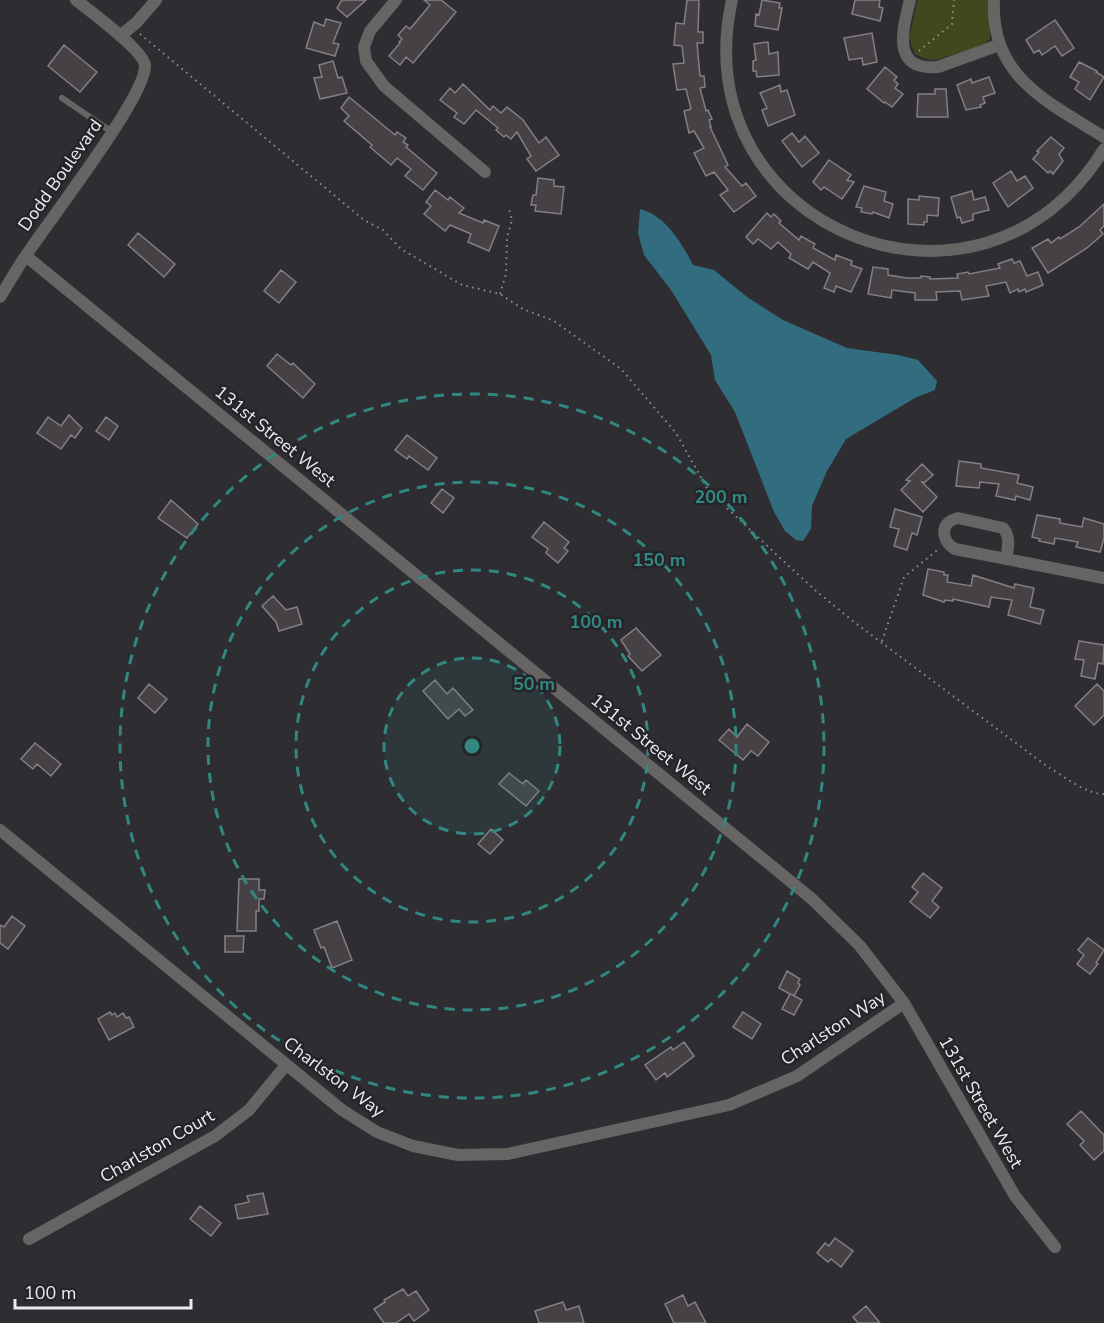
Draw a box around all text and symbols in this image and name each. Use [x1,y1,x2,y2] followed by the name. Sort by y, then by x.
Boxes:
[12,114,108,236] street label: Dodd Boulevard
[210,380,341,493] street label: 131st Street West
[694,485,748,509] text: 200 m
[632,548,686,572] text: 150 m
[569,610,623,634] text: 100 m
[513,672,555,696] text: 50 m
[586,688,717,801] street label: 131st Street West
[462,736,482,756] centre of rings
[776,985,891,1071] street label: Charlston Way
[279,1031,390,1123] street label: Charlston Way
[933,1032,1029,1173] street label: 131st Street West
[96,1103,219,1188] street label: Charlston Court
[15,1272,190,1310] scale bar
[24,1281,76,1305] text: 100 m

